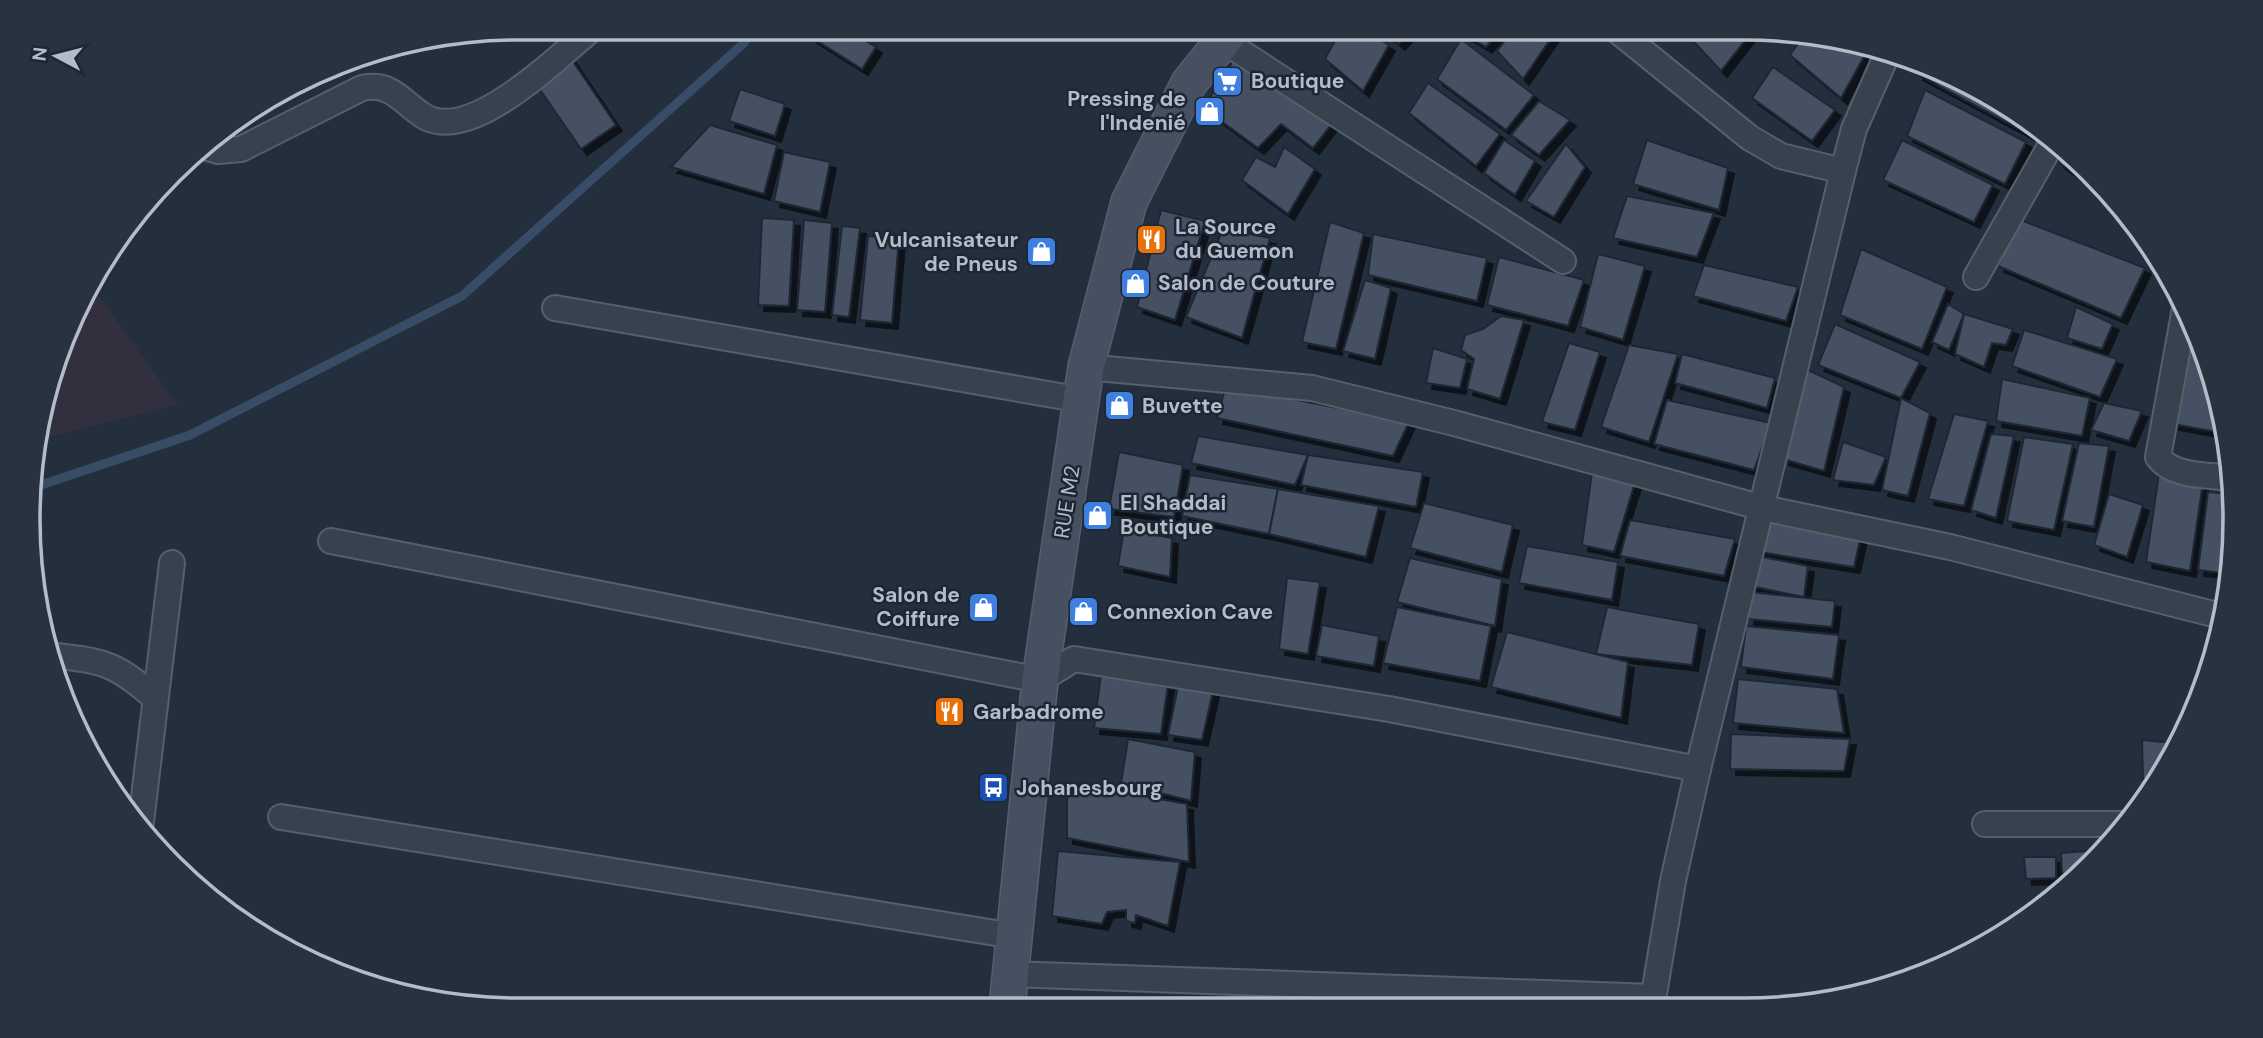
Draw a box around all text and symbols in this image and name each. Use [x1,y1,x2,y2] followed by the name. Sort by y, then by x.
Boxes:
[21,21,91,91] north arrow
[26,46,53,62] text: N
[1211,64,1245,98] supermarket icon: Boutique
[1251,67,1344,95] place label: Boutique
[1067,85,1186,137] place label: Pressing de l'Indenié
[1192,94,1226,128] shop icon: Pressing de l'Indenié
[1175,213,1294,265] place label: La Source du Guemon
[1135,222,1169,256] restaurant icon: La Source du Guemon
[875,226,1018,278] place label: Vulcanisateur de Pneus
[1024,235,1058,269] shop icon: Vulcanisateur de Pneus
[1118,266,1152,300] shop icon: Salon de Couture
[1158,269,1335,297] place label: Salon de Couture
[1102,389,1136,423] shop icon: Buvette
[1142,392,1223,420] place label: Buvette
[1047,464,1087,540] street label: RUE M2
[1120,489,1226,541] place label: El Shaddai Boutique
[1080,498,1114,532] shop icon: El Shaddai Boutique
[872,581,960,633] place label: Salon de Coiffure
[966,590,1000,624] shop icon: Salon de Coiffure
[1067,595,1101,629] shop icon: Connexion Cave
[1107,598,1273,626] place label: Connexion Cave
[933,695,967,729] restaurant icon: Garbadrome
[973,698,1104,726] place label: Garbadrome
[976,771,1010,805] bus stop icon: Johanesbourg
[1016,774,1163,802] place label: Johanesbourg

